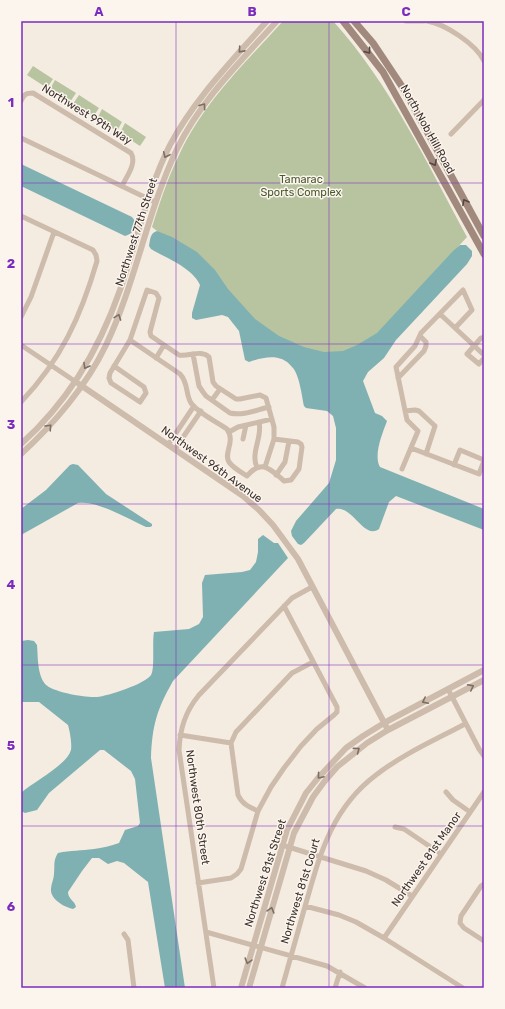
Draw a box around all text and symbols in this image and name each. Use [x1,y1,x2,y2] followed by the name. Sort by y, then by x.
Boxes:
[94,4,104,19] text: A
[247,4,257,19] text: B
[401,4,411,19] text: C
[239,45,246,53] one-way arrow
[363,47,370,54] one-way arrow
[39,81,134,147] street label: Northwest 99th Way
[398,83,457,176] street label: North Nob Hill Road
[8,95,14,110] text: 1
[198,103,206,110] one-way arrow
[163,151,171,158] one-way arrow
[429,159,436,166] one-way arrow
[260,173,342,199] park label: Tamarac Sports Complex
[113,176,160,288] street label: Northwest 77th Street
[462,199,470,206] one-way arrow
[7,256,15,271] text: 2
[113,314,121,321] one-way arrow
[83,362,90,369] one-way arrow
[7,417,16,432] text: 3
[159,423,265,505] street label: Northwest 96th Avenue
[44,424,51,431] one-way arrow
[7,577,16,592] text: 4
[466,684,474,692] one-way arrow
[421,697,429,704] one-way arrow
[7,738,15,753] text: 5
[353,748,360,755] one-way arrow
[183,749,212,866] street label: Northwest 80th Street
[317,771,324,778] one-way arrow
[389,809,465,909] street label: Northwest 81st Manor
[242,817,289,929] street label: Northwest 81st Street
[278,836,323,945] street label: Northwest 81st Court
[7,899,16,914] text: 6
[266,907,275,914] one-way arrow
[244,957,253,964] one-way arrow

